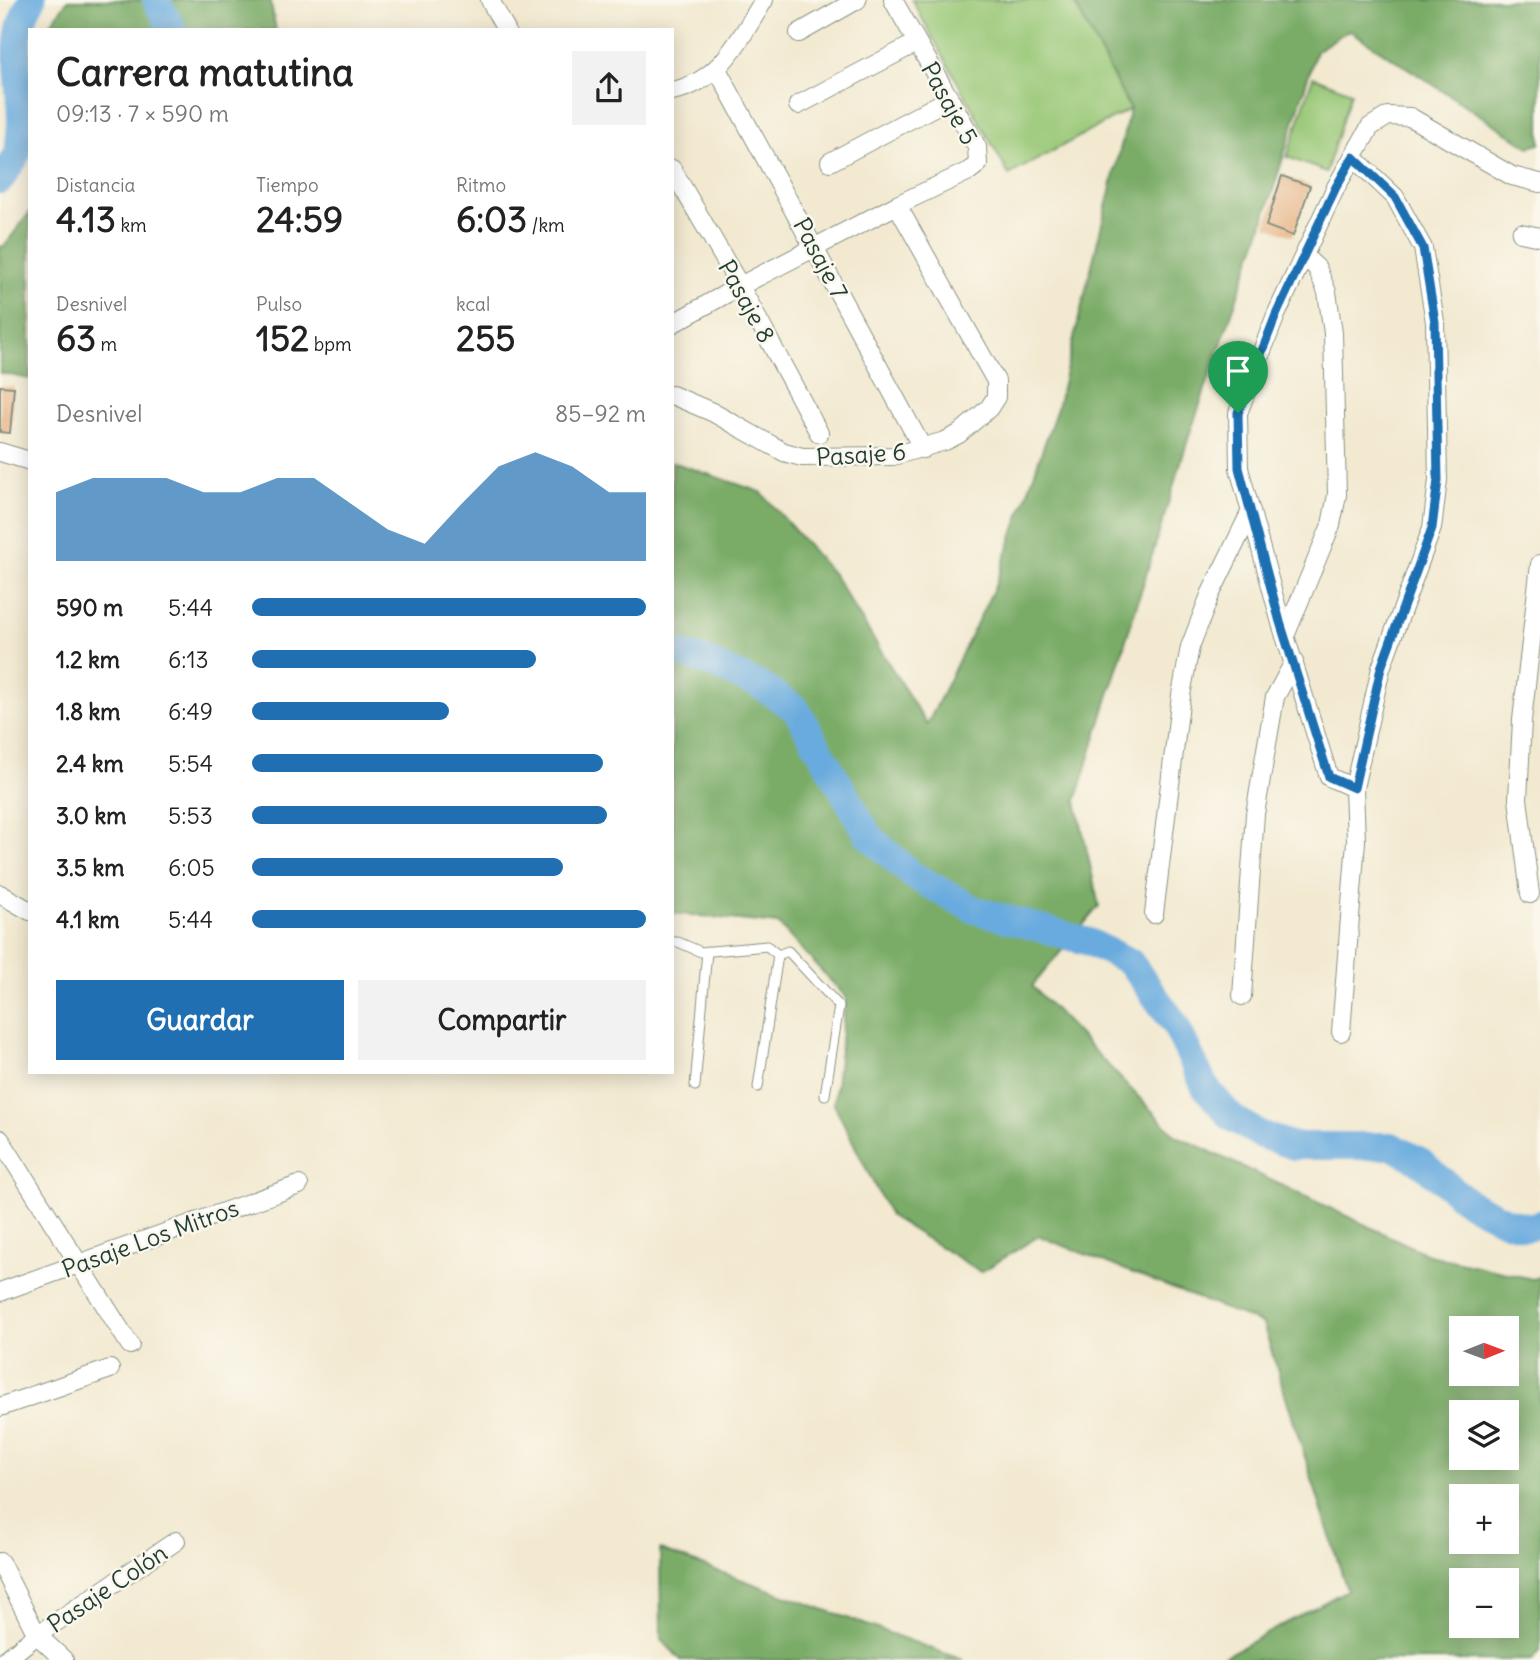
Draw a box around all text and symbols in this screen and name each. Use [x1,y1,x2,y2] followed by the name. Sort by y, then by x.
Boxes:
[56,49,354,96] text: Carrera matutina
[572,51,646,125] button: share
[915,56,985,150] street label: Pasaje 5
[56,99,229,128] text: 09:13 · 7 × 590 m
[56,173,135,197] text: Distancia
[256,173,319,197] text: Tiempo
[456,173,506,197] text: Ritmo
[56,197,116,241] text: 4.13
[256,197,343,241] text: 24:59
[456,197,527,241] text: 6:03
[787,212,855,304] street label: Pasaje 7
[116,213,147,237] text: km
[527,213,565,237] text: /km
[712,254,782,348] street label: Pasaje 8
[56,292,127,316] text: Desnivel
[256,292,302,316] text: Pulso
[456,292,490,316] text: kcal
[56,316,96,360] text: 63
[256,316,309,360] text: 152
[456,316,515,360] text: 255
[96,332,117,356] text: m
[309,332,352,356] text: bpm
[1208,341,1268,413] pin
[1219,352,1257,390] icon: arrive
[56,399,142,428] text: Desnivel
[555,399,646,428] text: 85–92 m
[815,436,907,472] street label: Pasaje 6
[56,593,123,622] text: 590 m
[168,593,213,622] text: 5:44
[56,645,120,674] text: 1.2 km
[168,645,209,674] text: 6:13
[56,697,121,726] text: 1.8 km
[168,697,213,726] text: 6:49
[56,749,124,778] text: 2.4 km
[168,749,213,778] text: 5:54
[56,801,126,830] text: 3.0 km
[168,801,213,830] text: 5:53
[56,853,124,882] text: 3.5 km
[168,853,215,882] text: 6:05
[56,905,120,934] text: 4.1 km
[168,905,213,934] text: 5:44
[56,980,344,1060] button: Guardar
[358,980,646,1060] button: Compartir
[58,1192,242,1284] street label: Pasaje Los Mitros
[1449,1316,1519,1386] north arrow
[1449,1316,1519,1638] map controls
[1449,1400,1519,1470] button: layers
[1449,1484,1519,1554] button: +
[41,1537,173,1639] street label: Pasaje Colón
[1449,1568,1519,1638] button: −

